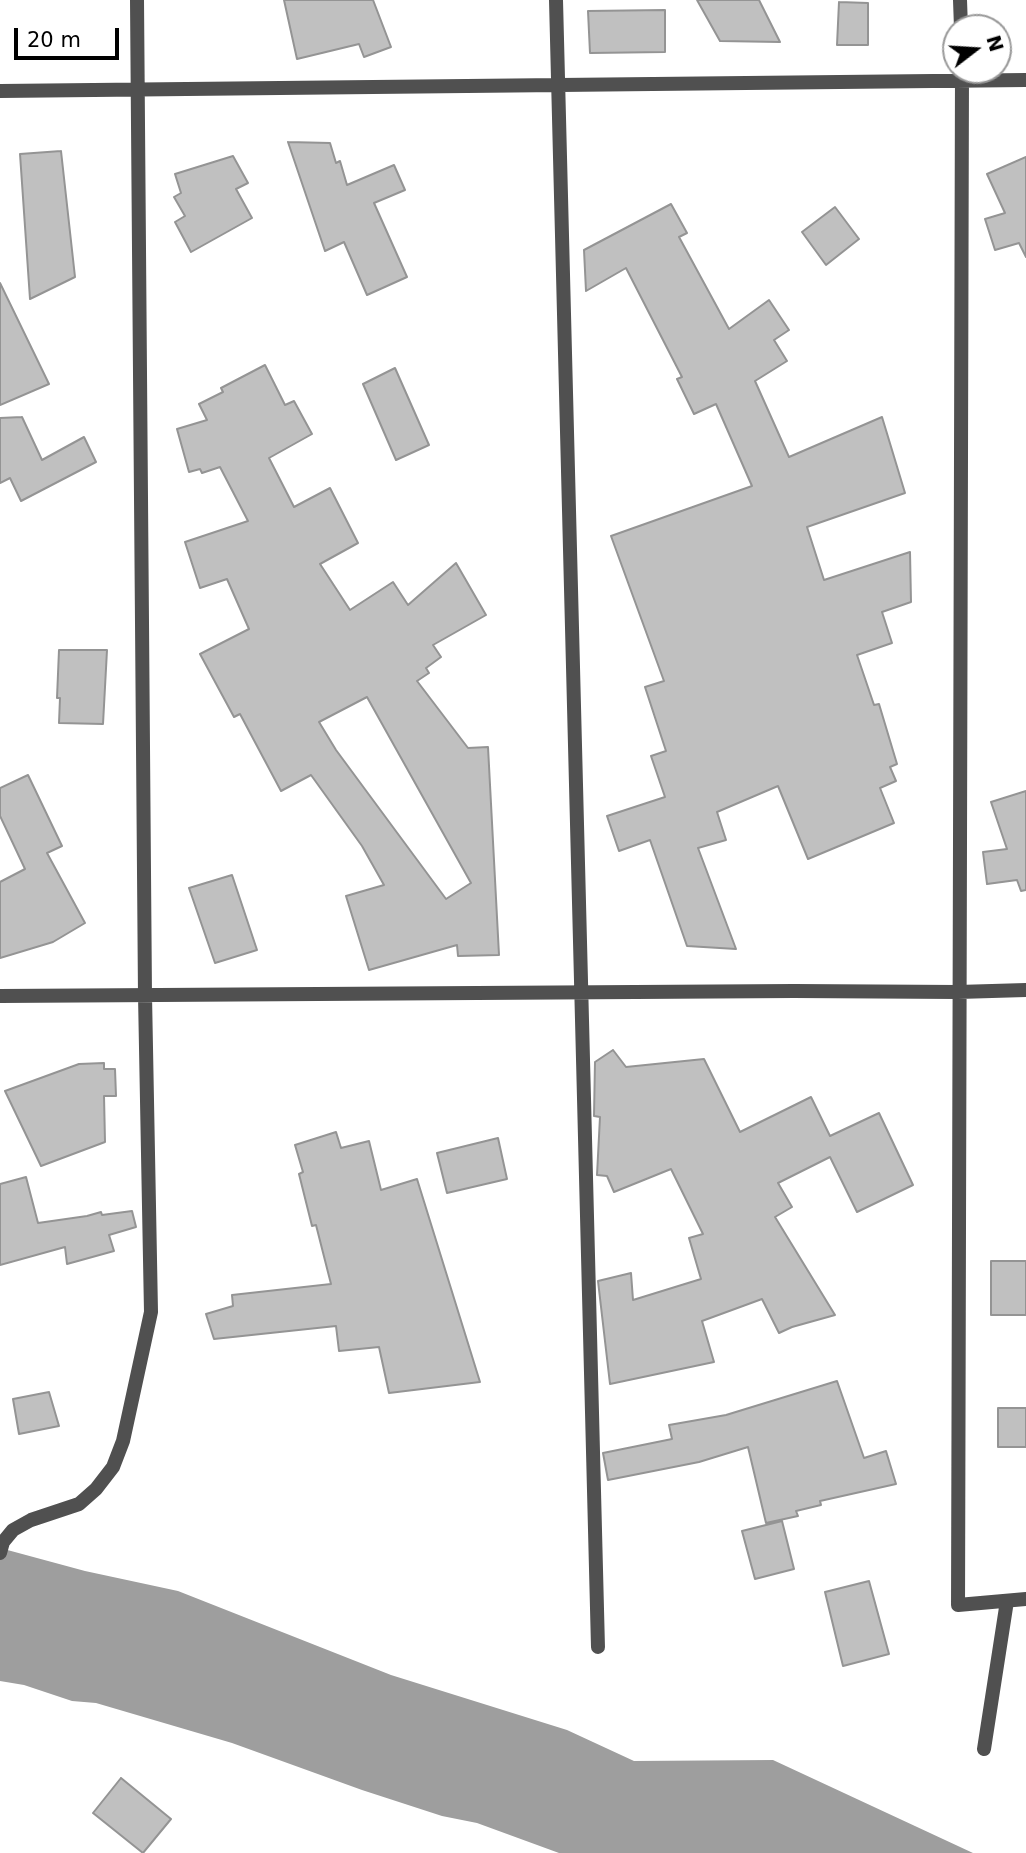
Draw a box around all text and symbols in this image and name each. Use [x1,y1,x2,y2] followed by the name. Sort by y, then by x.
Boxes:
[18,14,122,58] scale bar
[942,14,1012,84] north arrow
[27,28,81,52] text: 20 m
[982,33,1008,54] text: N

